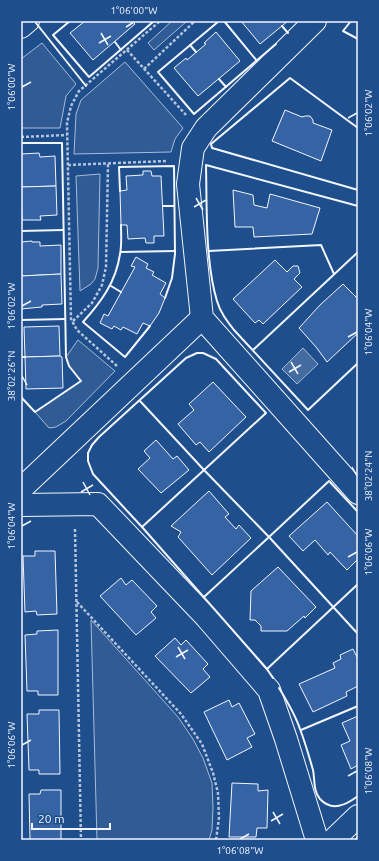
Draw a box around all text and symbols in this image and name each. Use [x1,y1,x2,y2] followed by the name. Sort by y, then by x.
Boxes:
[110,5,158,16] text: 1°06'00"W
[6,63,17,111] text: 1°06'00"W
[363,89,374,137] text: 1°06'02"W
[6,282,17,330] text: 1°06'02"W
[363,308,374,356] text: 1°06'04"W
[6,351,17,401] text: 38°02'26"N
[363,451,374,501] text: 38°02'24"N
[6,502,17,550] text: 1°06'04"W
[363,528,374,576] text: 1°06'06"W
[6,721,17,769] text: 1°06'06"W
[363,747,374,795] text: 1°06'08"W
[32,805,110,831] scale bar
[38,812,65,825] text: 20 m
[216,845,264,856] text: 1°06'08"W

